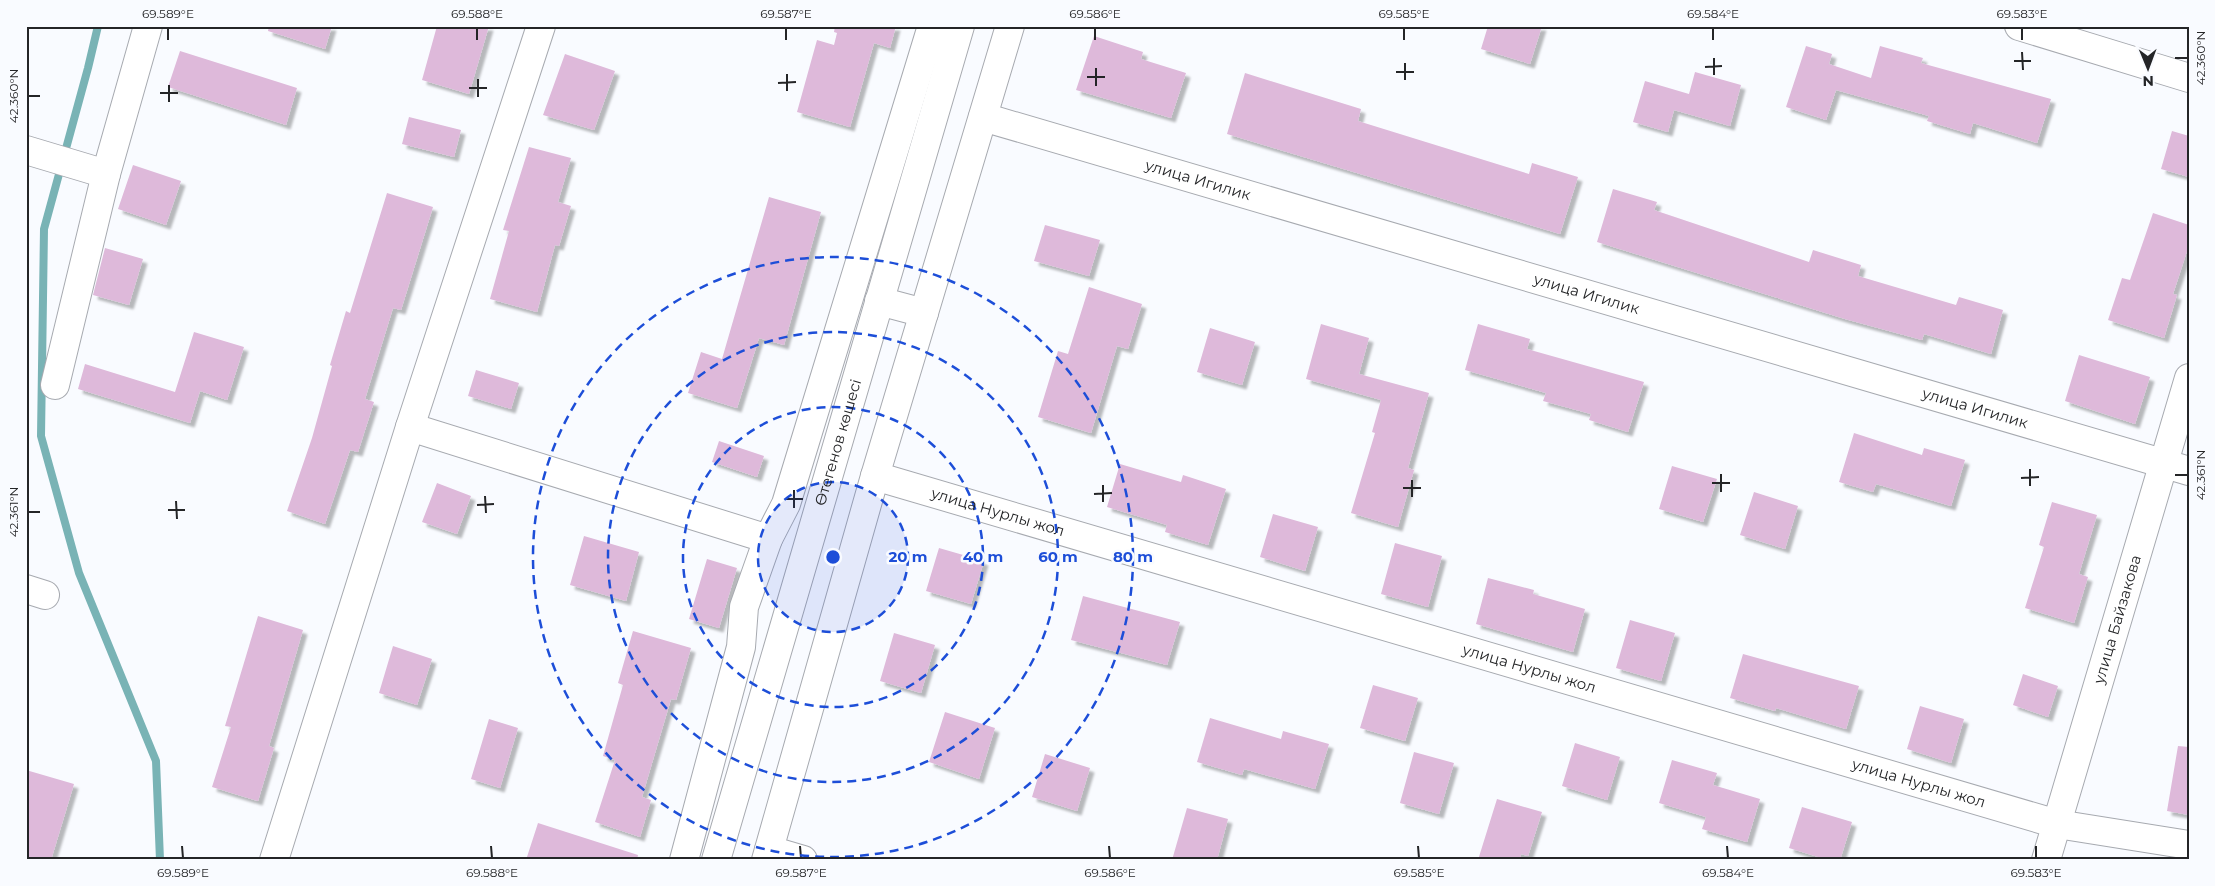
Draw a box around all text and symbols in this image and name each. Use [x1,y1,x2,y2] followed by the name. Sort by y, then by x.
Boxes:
[142,6,194,21] text: 69.589°E
[451,6,503,21] text: 69.588°E
[760,6,812,21] text: 69.587°E
[1069,6,1121,21] text: 69.586°E
[1378,6,1430,21] text: 69.585°E
[1687,6,1739,21] text: 69.584°E
[1996,6,2048,21] text: 69.583°E
[2193,31,2208,85] text: 42.360°N
[2122,42,2172,92] north arrow
[6,69,21,123] text: 42.360°N
[2142,72,2154,90] text: N
[1142,155,1253,204] street label: улица Игилик
[1531,269,1642,318] street label: улица Игилик
[810,377,865,508] street label: Өтегенов көшесі
[1919,383,2031,432] street label: улица Игилик
[2193,450,2208,500] text: 42.361°N
[928,483,1067,540] street label: улица Нурлы жол
[6,487,21,537] text: 42.361°N
[888,547,928,566] text: 20 m
[963,547,1003,566] text: 40 m
[1038,547,1078,566] text: 60 m
[1113,547,1153,566] text: 80 m
[824,548,842,566] centre of rings
[2089,553,2145,687] street label: улица Байзакова
[1460,639,1598,697] street label: улица Нурлы жол
[1849,754,1988,811] street label: улица Нурлы жол
[157,865,209,880] text: 69.589°E
[466,865,518,880] text: 69.588°E
[775,865,827,880] text: 69.587°E
[1084,865,1136,880] text: 69.586°E
[1393,865,1445,880] text: 69.585°E
[1702,865,1754,880] text: 69.584°E
[2010,865,2062,880] text: 69.583°E

